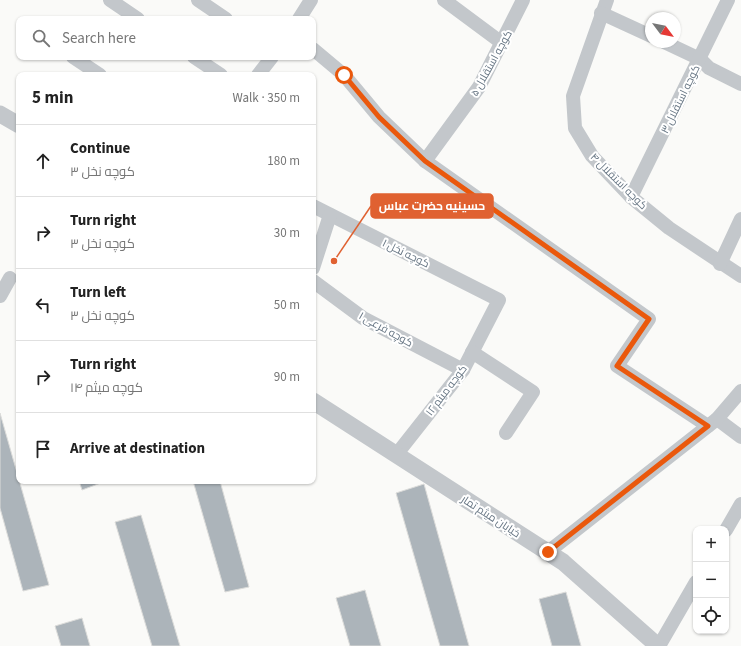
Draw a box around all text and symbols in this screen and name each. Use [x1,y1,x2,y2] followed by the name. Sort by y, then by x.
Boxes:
[645,12,681,48] north arrow
[16,16,316,60] search box
[30,27,52,49] icon: search
[62,28,136,49] text: Search here
[467,28,516,99] street label: کوچه استقلال ۵
[657,62,704,136] street label: کوچه استقلال ۳
[335,66,353,84] route start
[32,86,73,110] text: 5 min
[232,89,300,107] text: Walk · 350 m
[70,138,130,159] text: Continue
[32,150,54,172] icon: ahead
[587,150,650,213] street label: کوچه استقلال ۴
[267,152,300,170] text: 180 m
[70,163,135,181] text: کوچه نخل ۳
[371,194,493,218] callout: حسینیه حضرت عباس
[379,198,485,215] text: حسینیه حضرت عباس
[70,210,136,231] text: Turn right
[32,222,54,244] icon: right
[274,224,300,242] text: 30 m
[70,235,135,253] text: کوچه نخل ۳
[380,236,432,271] street label: کوچه نخل ۱
[70,282,126,303] text: Turn left
[32,294,54,316] icon: left
[274,296,300,314] text: 50 m
[70,307,135,325] text: کوچه نخل ۳
[356,308,416,351] street label: کوچه فرعی ۱
[70,354,136,375] text: Turn right
[422,362,471,419] street label: کوچه میثم ۱۲
[32,366,54,388] icon: right
[274,368,300,386] text: 90 m
[70,379,143,397] text: کوچه میثم ۱۴
[32,438,54,460] icon: arrive
[70,438,205,459] text: Arrive at destination
[457,491,523,541] street label: خیابان میثم تمار
[693,526,729,634] map controls
[693,526,729,562] button: +
[539,543,557,561] route end
[693,562,729,598] button: −
[693,598,729,634] button: locate

